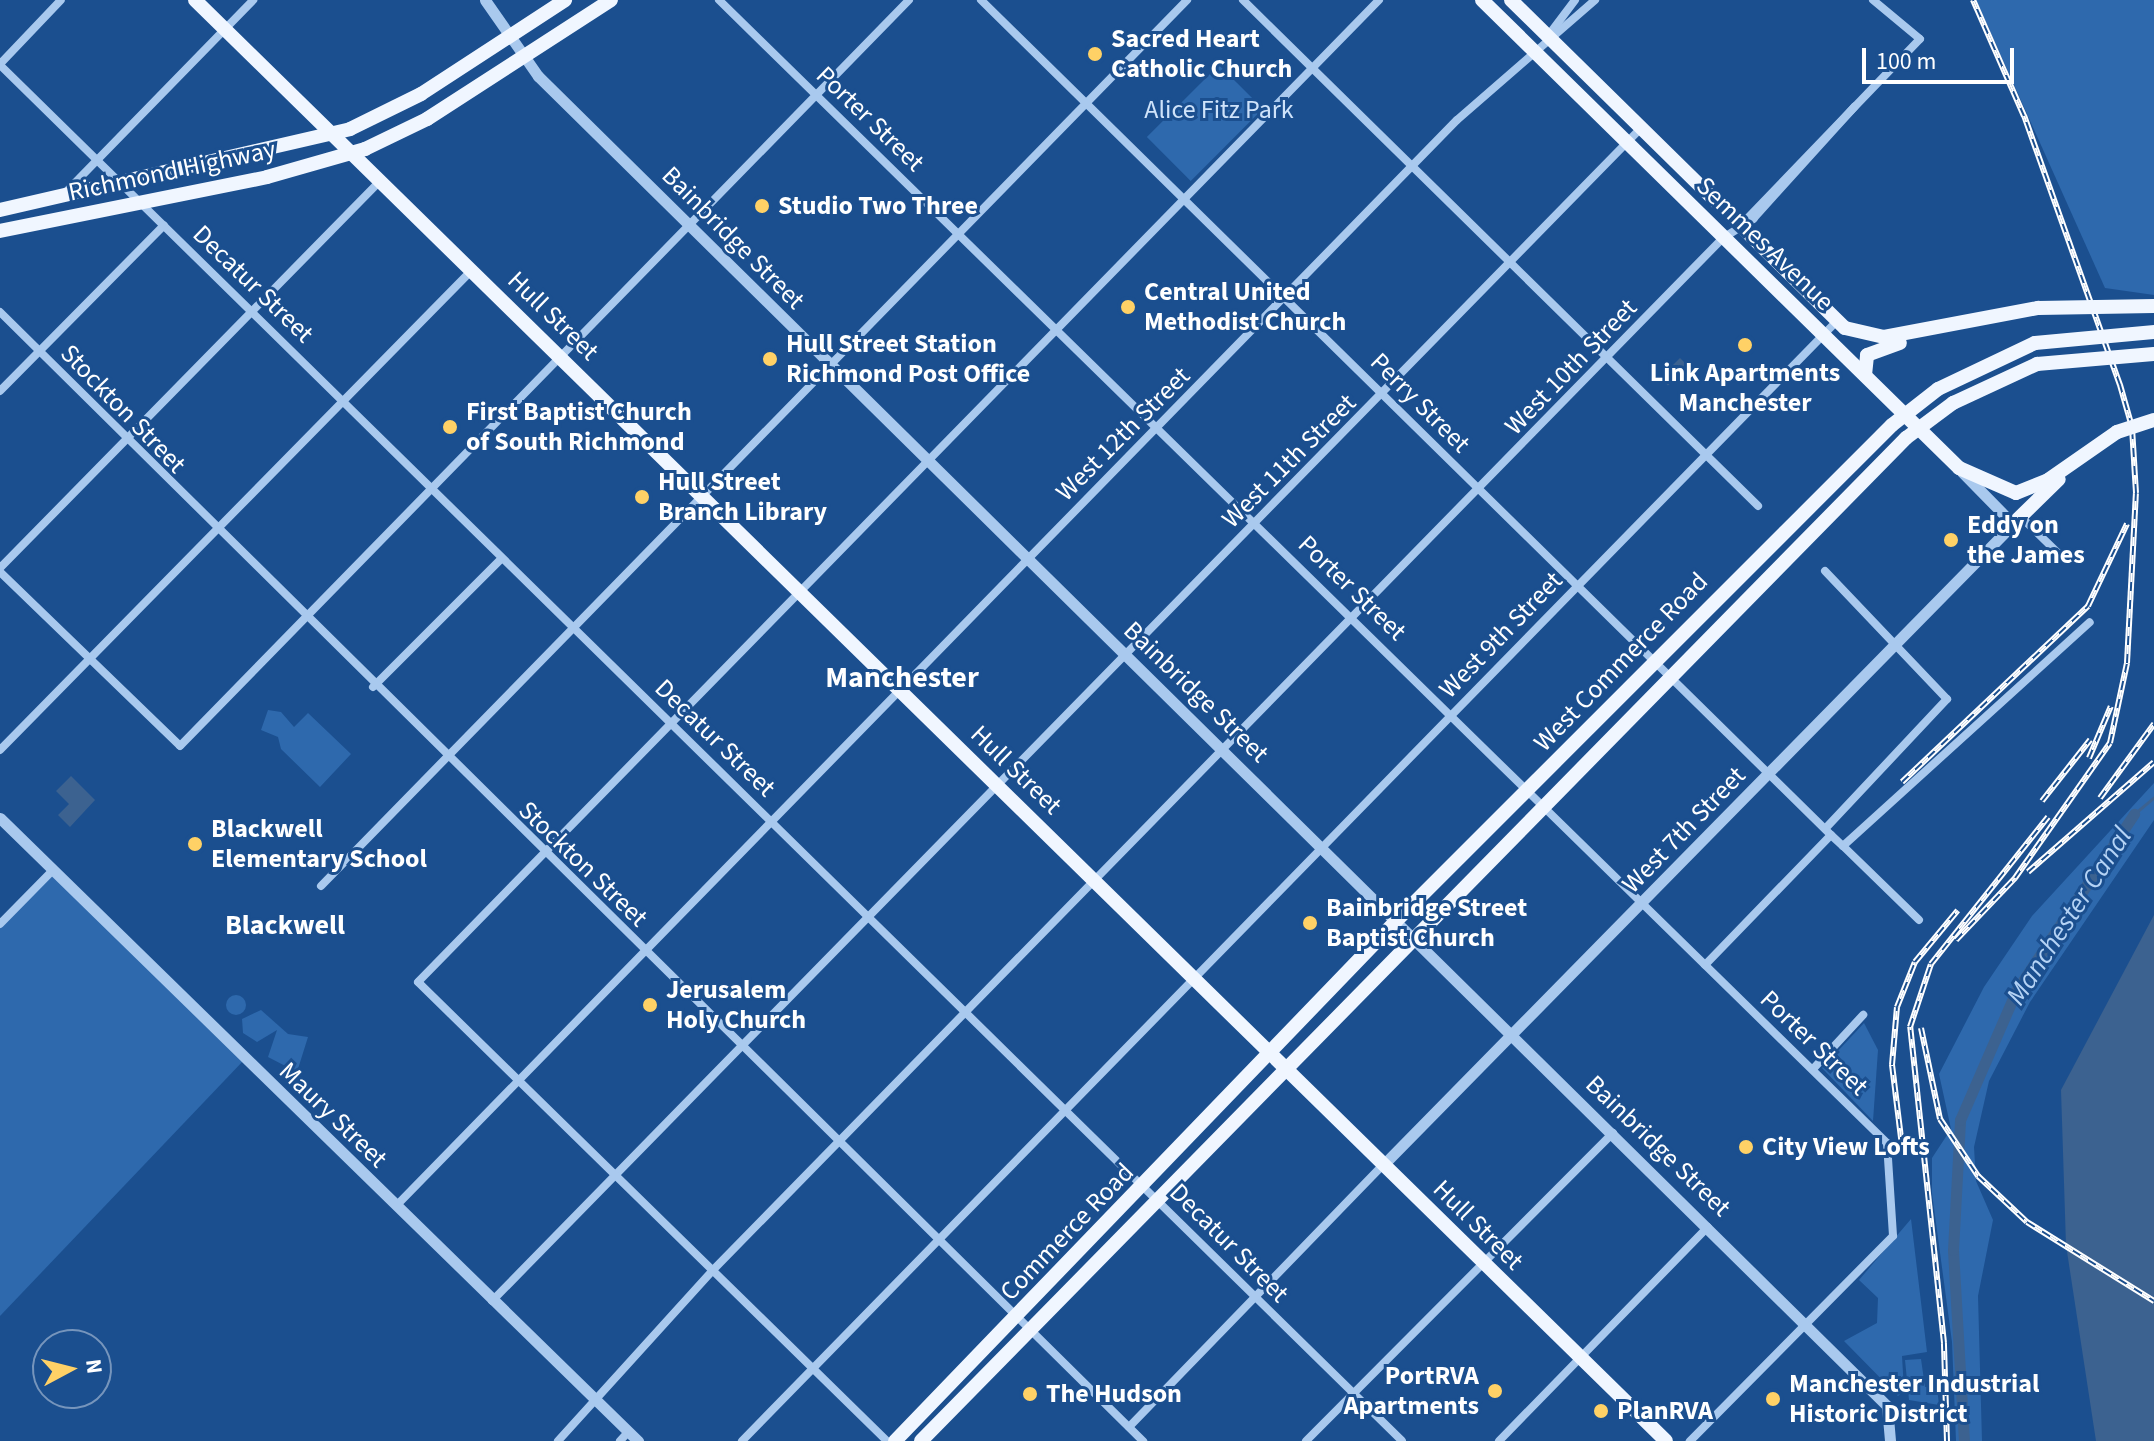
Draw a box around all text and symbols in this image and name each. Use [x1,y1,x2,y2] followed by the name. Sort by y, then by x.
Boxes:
[1111,23,1292,84] place label: Sacred Heart Catholic Church
[1866,32,2018,82] scale bar
[1876,44,1936,79] text: 100 m
[1086,45,1104,63] marker: Sacred Heart Catholic Church
[810,60,930,178] street label: Porter Street
[1144,94,1294,126] park label: Alice Fitz Park
[66,134,278,208] street label: Richmond Highway
[655,160,811,316] street label: Bainbridge Street
[1690,171,1840,317] street label: Semmes Avenue
[778,190,978,222] place label: Studio Two Three
[753,197,771,215] marker: Studio Two Three
[186,219,320,349] street label: Decatur Street
[501,265,605,367] street label: Hull Street
[1144,276,1346,338] place label: Central United Methodist Church
[1498,293,1644,441] street label: West 10th Street
[1119,298,1137,316] marker: Central United Methodist Church
[786,328,1030,390] place label: Hull Street Station Richmond Post Office
[1736,336,1754,354] marker: Link Apartments Manchester
[54,338,192,480] street label: Stockton Street
[1364,347,1476,459] street label: Perry Street
[761,350,779,368] marker: Hull Street Station Richmond Post Office
[1650,357,1840,418] place label: Link Apartments Manchester
[1049,360,1197,508] street label: West 12th Street
[1215,387,1363,535] street label: West 11th Street
[466,396,692,458] place label: First Baptist Church of South Richmond
[441,418,459,436] marker: First Baptist Church of South Richmond
[658,466,827,528] place label: Hull Street Branch Library
[633,488,651,506] marker: Hull Street Branch Library
[1967,509,2085,570] place label: Eddy on the James
[1292,529,1412,647] street label: Porter Street
[1942,531,1960,549] marker: Eddy on the James
[1433,565,1569,705] street label: West 9th Street
[1528,566,1714,758] street label: West Commerce Road
[1117,615,1275,769] street label: Bainbridge Street
[825,660,979,696] district label: Manchester
[648,673,782,803] street label: Decatur Street
[964,719,1068,821] street label: Hull Street
[1616,760,1752,900] street label: West 7th Street
[512,795,654,933] street label: Stockton Street
[211,813,427,874] place label: Blackwell Elementary School
[1999,821,2139,1011] water label: Manchester Canal
[186,835,204,853] marker: Blackwell Elementary School
[1326,892,1527,954] place label: Bainbridge Street Baptist Church
[225,908,345,942] district label: Blackwell
[1301,914,1319,932] marker: Bainbridge Street Baptist Church
[666,974,806,1036] place label: Jerusalem Holy Church
[1754,984,1874,1102] street label: Porter Street
[641,996,659,1014] marker: Jerusalem Holy Church
[272,1056,394,1174] street label: Maury Street
[1579,1069,1737,1223] street label: Bainbridge Street
[1762,1131,1930,1163] place label: City View Lofts
[1737,1138,1755,1156] marker: City View Lofts
[994,1157,1140,1307] street label: Commerce Road
[1426,1173,1530,1277] street label: Hull Street
[1163,1177,1295,1309] street label: Decatur Street
[32,1329,112,1409] north arrow
[77,1357,111,1376] text: N
[1344,1360,1479,1422] place label: PortRVA Apartments
[1789,1368,2039,1430] place label: Manchester Industrial Historic District
[1046,1378,1182,1410] place label: The Hudson
[1486,1382,1504,1400] marker: PortRVA Apartments
[1021,1385,1039,1403] marker: The Hudson
[1764,1390,1782,1408] marker: Manchester Industrial Historic District
[1617,1395,1713,1427] place label: PlanRVA
[1592,1402,1610,1420] marker: PlanRVA

